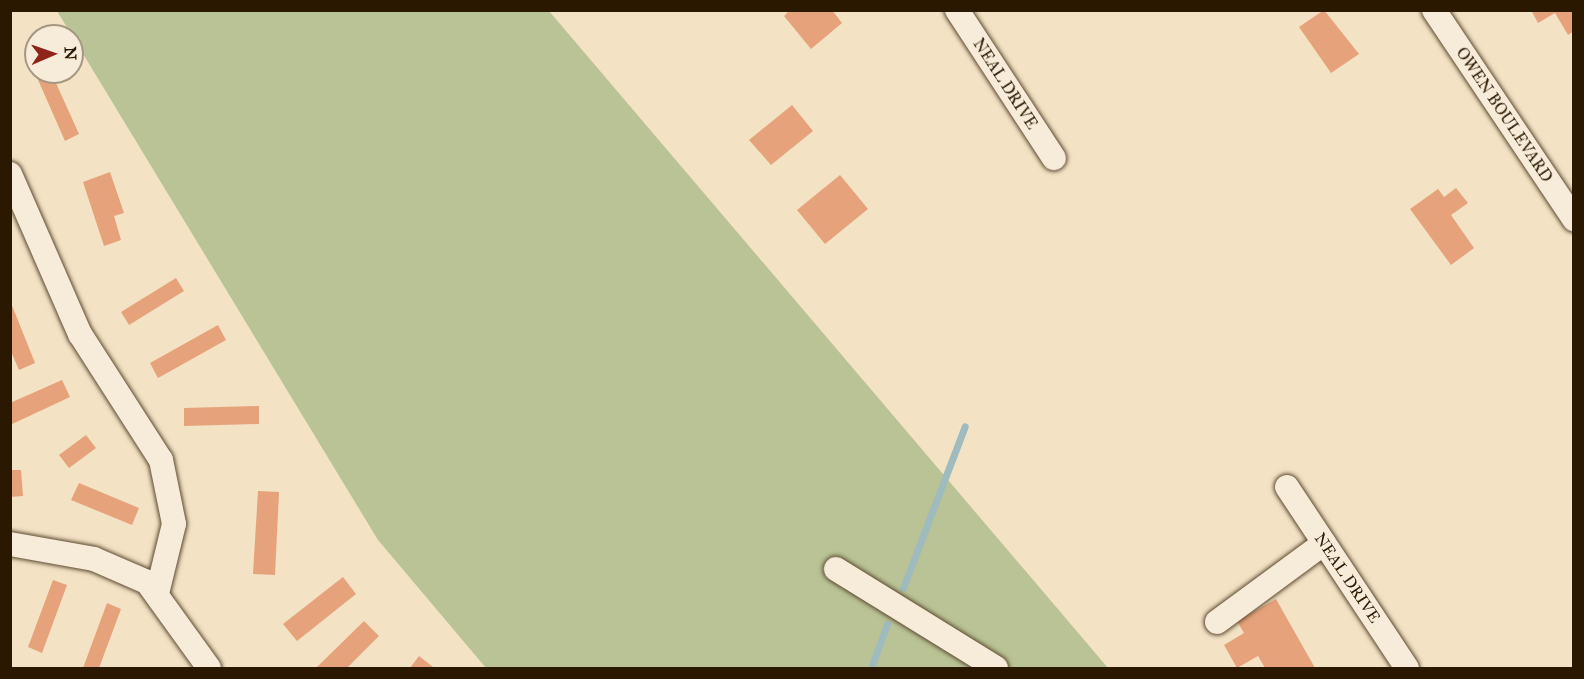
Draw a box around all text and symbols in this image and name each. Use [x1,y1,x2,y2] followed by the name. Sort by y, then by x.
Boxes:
[24,24,84,84] north arrow
[969,35,1041,133] street label: NEAL DRIVE
[1452,44,1556,186] street label: OWEN BOULEVARD
[61,46,80,61] text: N
[1310,529,1384,627] street label: NEAL DRIVE

